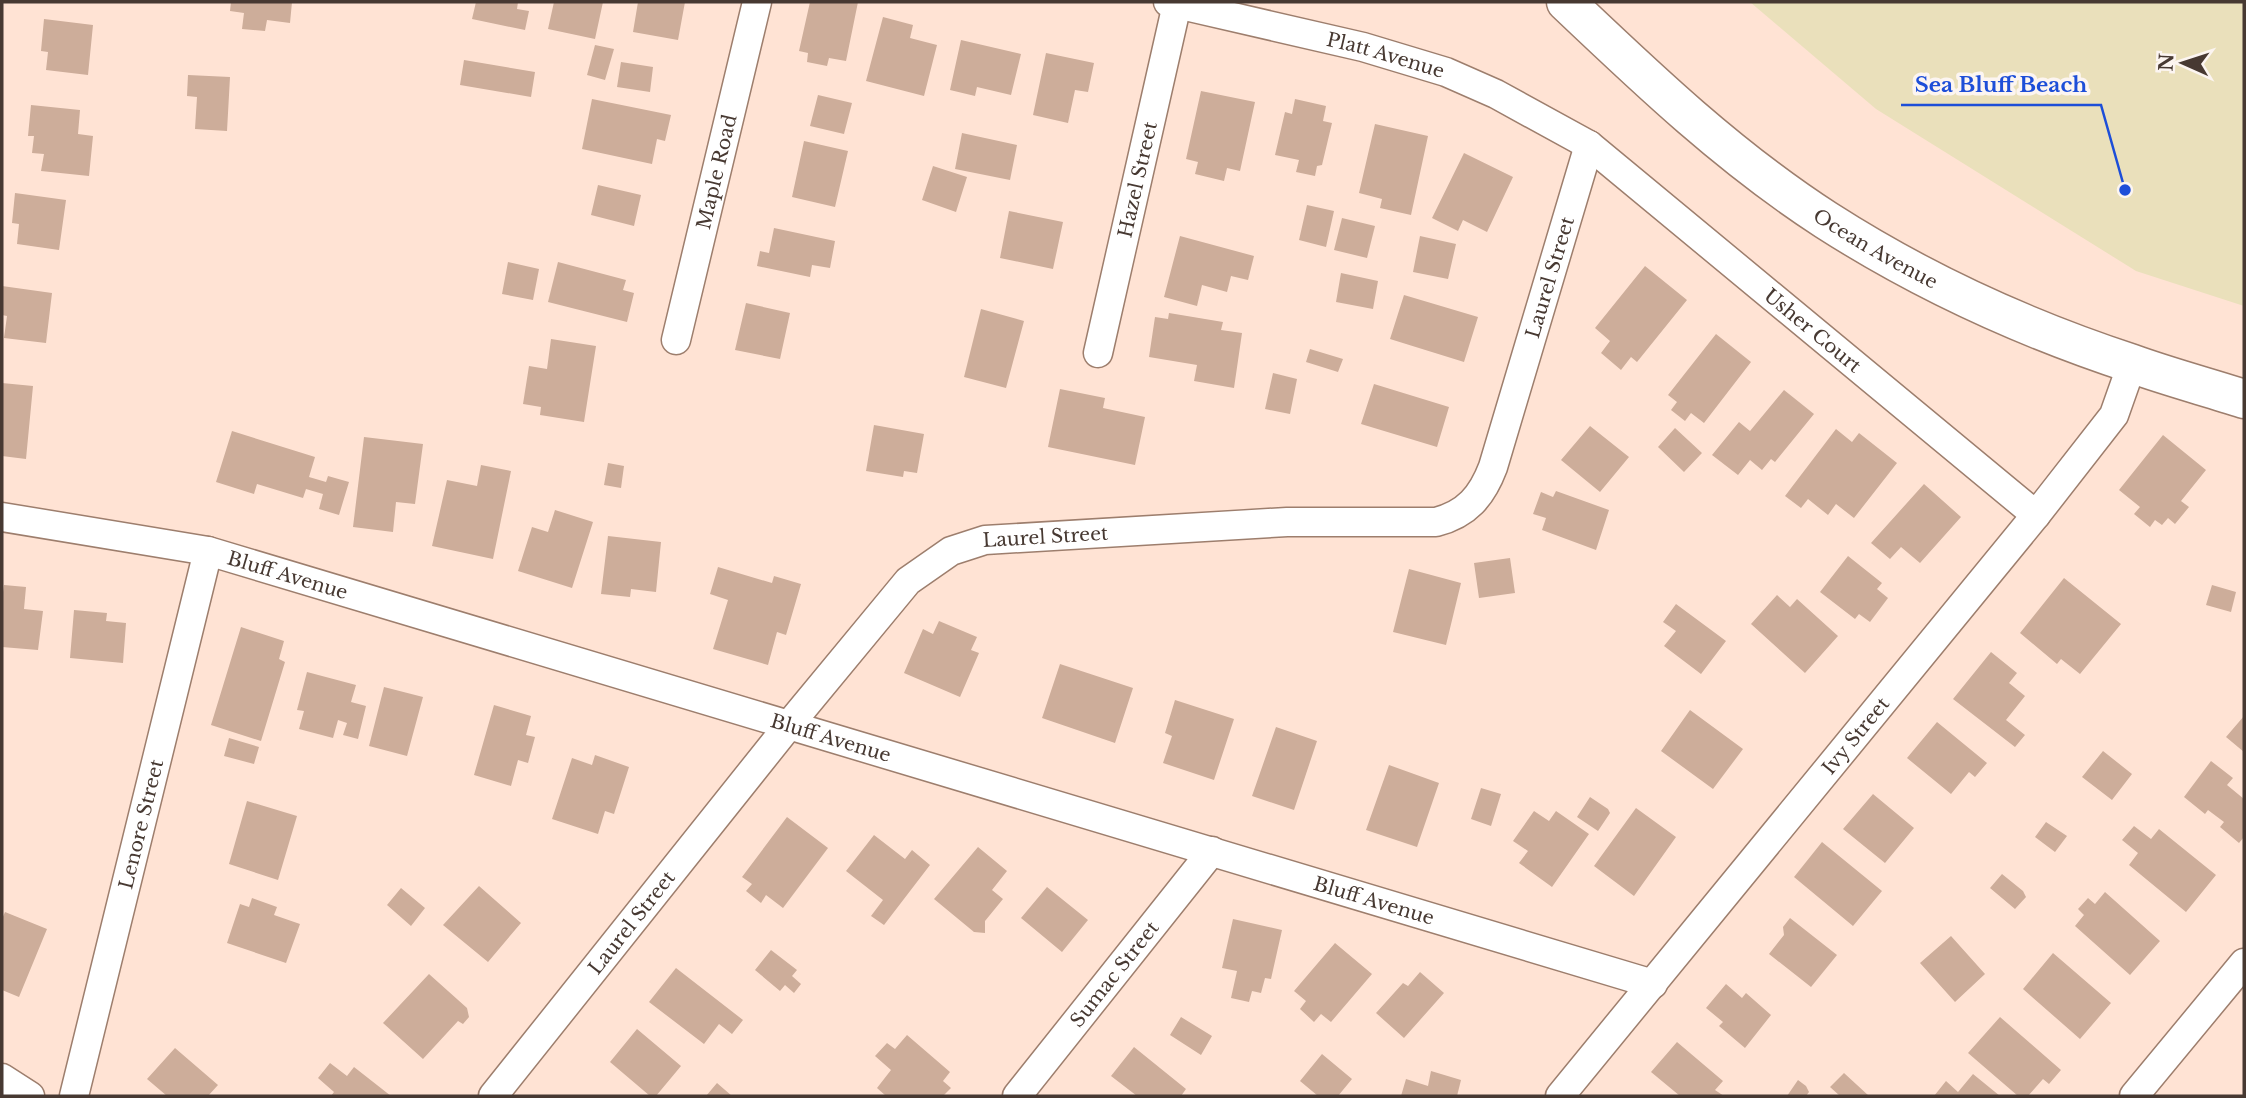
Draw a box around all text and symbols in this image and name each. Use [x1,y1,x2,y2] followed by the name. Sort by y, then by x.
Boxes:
[1325,28,1447,82] street label: Platt Avenue
[2148,28,2218,98] north arrow
[2155,52,2178,72] text: N
[1901,63,2101,105] callout: Sea Bluff Beach
[1915,72,2087,98] text: Sea Bluff Beach
[691,112,741,231] street label: Maple Road
[1113,118,1162,240] street label: Hazel Street
[1809,203,1942,293] street label: Ocean Avenue
[1521,213,1579,341] street label: Laurel Street
[1760,283,1867,378] street label: Usher Court
[982,521,1110,552] street label: Laurel Street
[225,546,351,604] street label: Bluff Avenue
[1817,692,1894,779] street label: Ivy Street
[768,709,894,767] street label: Bluff Avenue
[114,756,168,891] street label: Lenore Street
[583,866,680,979] street label: Laurel Street
[1311,872,1437,929] street label: Bluff Avenue
[1065,916,1164,1031] street label: Sumac Street

